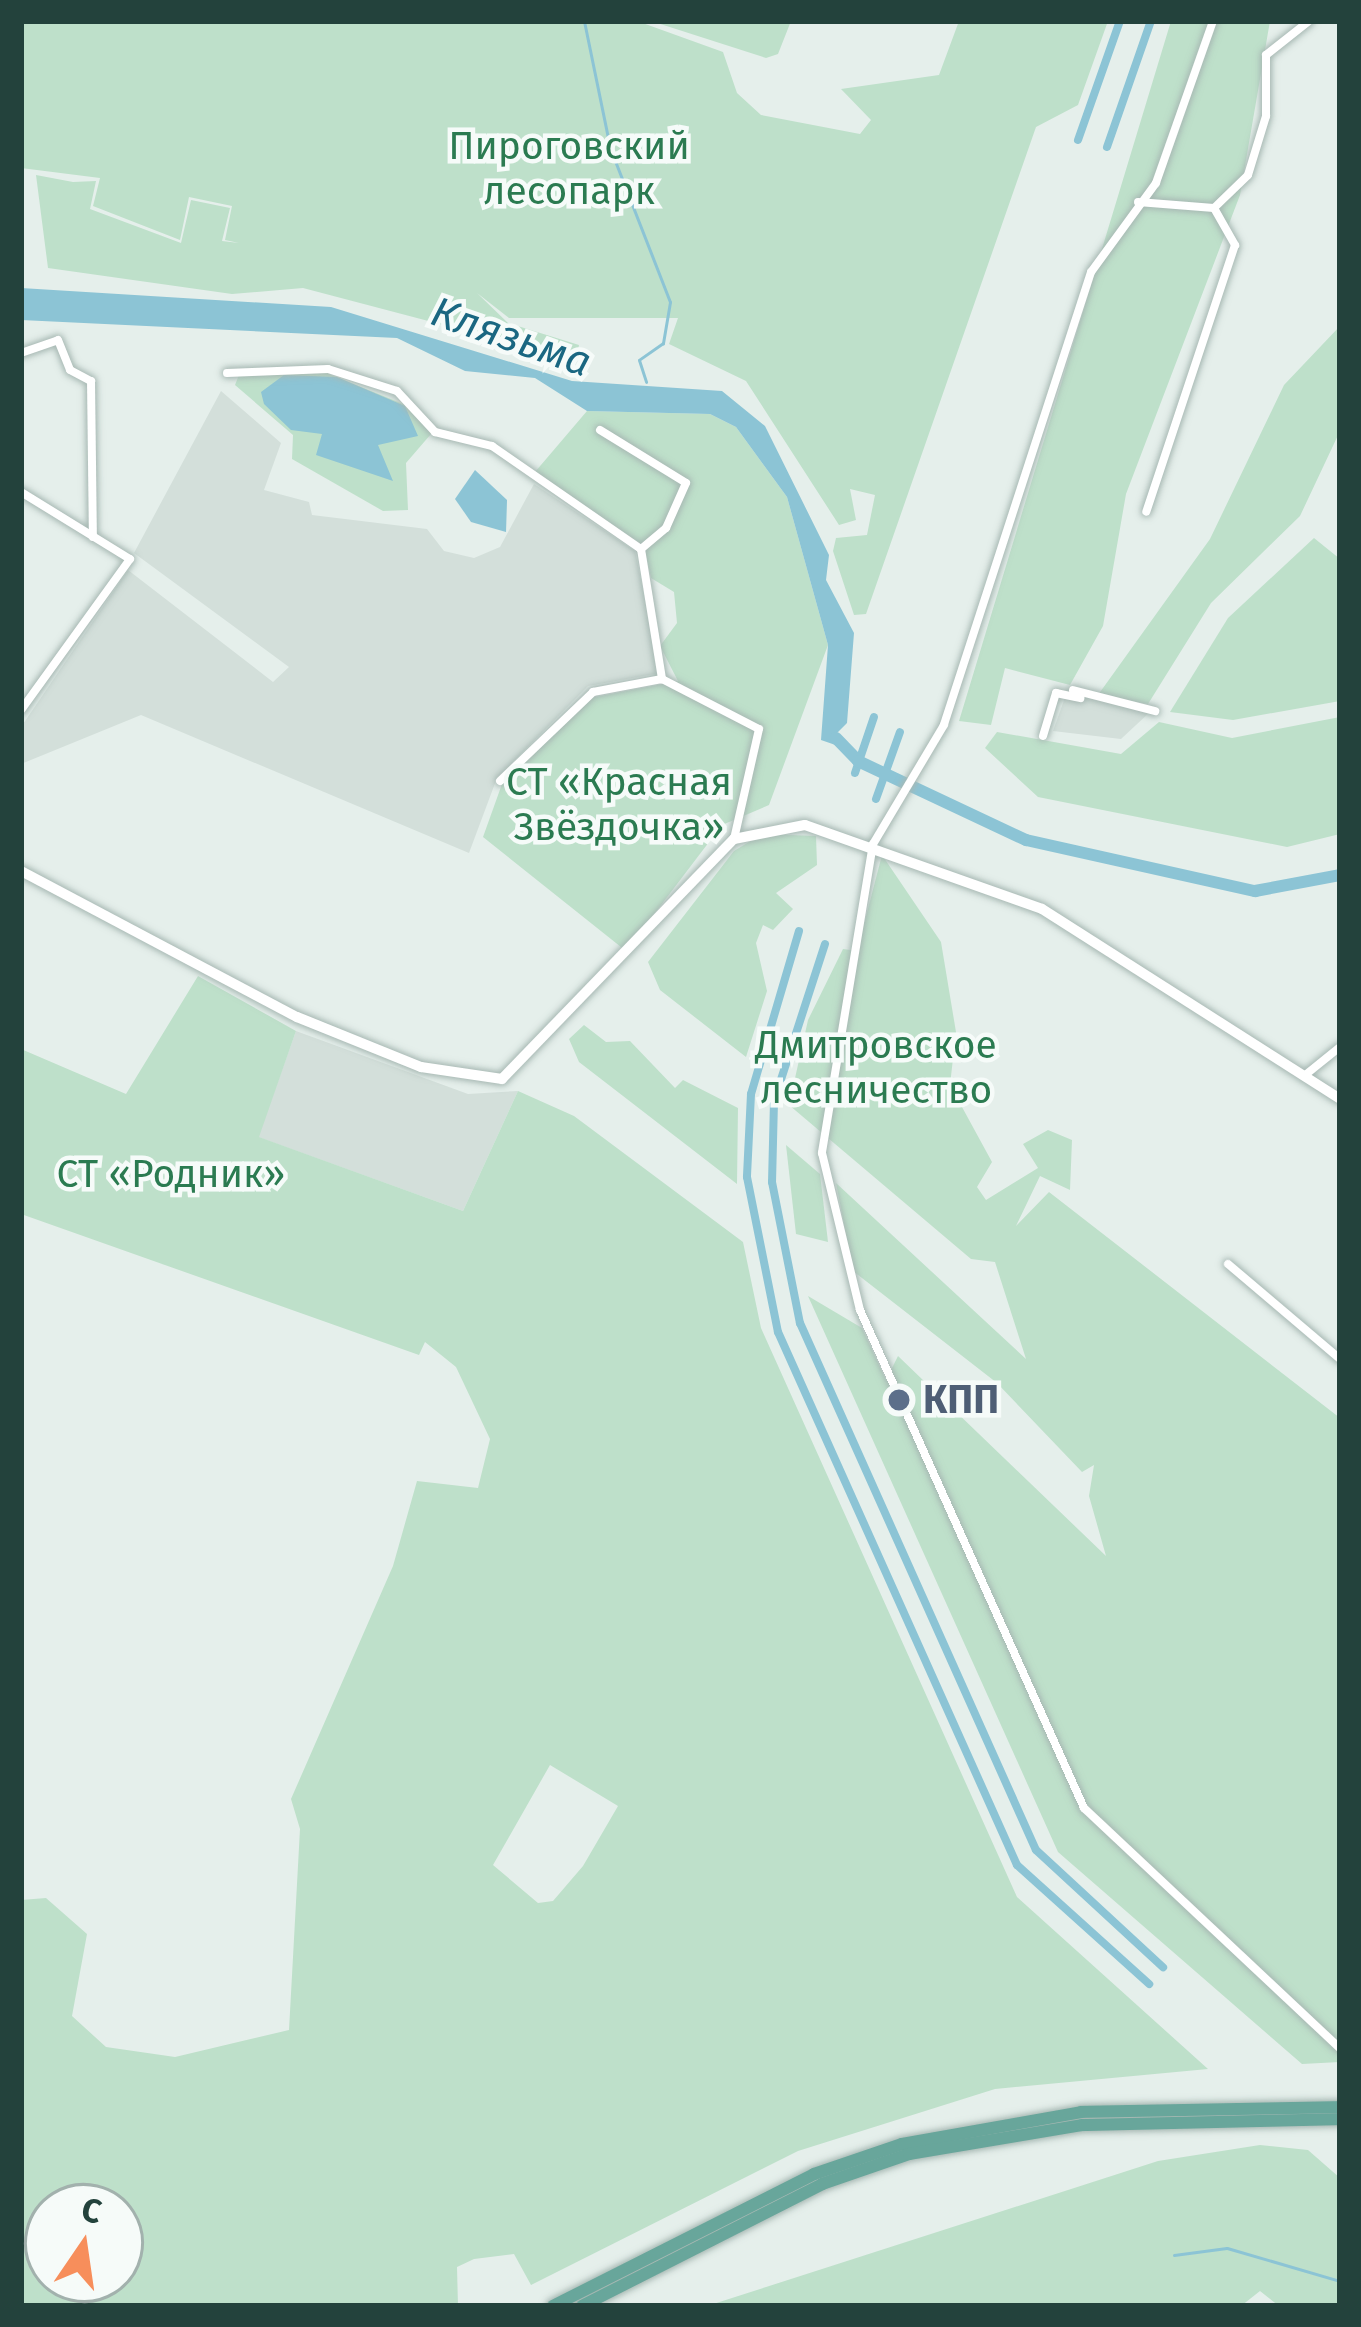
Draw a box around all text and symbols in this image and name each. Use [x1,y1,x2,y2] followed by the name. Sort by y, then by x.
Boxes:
[448,124,690,215] park label: Пироговский лесопарк
[424,286,598,388] water label: Клязьма
[506,760,732,851] park label: СТ «Красная Звёздочка»
[755,1023,997,1114] park label: Дмитровское лесничество
[57,1151,285,1197] park label: СТ «Родник»
[923,1377,999,1423] place label: КПП
[886,1387,912,1413] marker: КПП
[24,2183,144,2303] north arrow
[78,2189,105,2232] text: С

